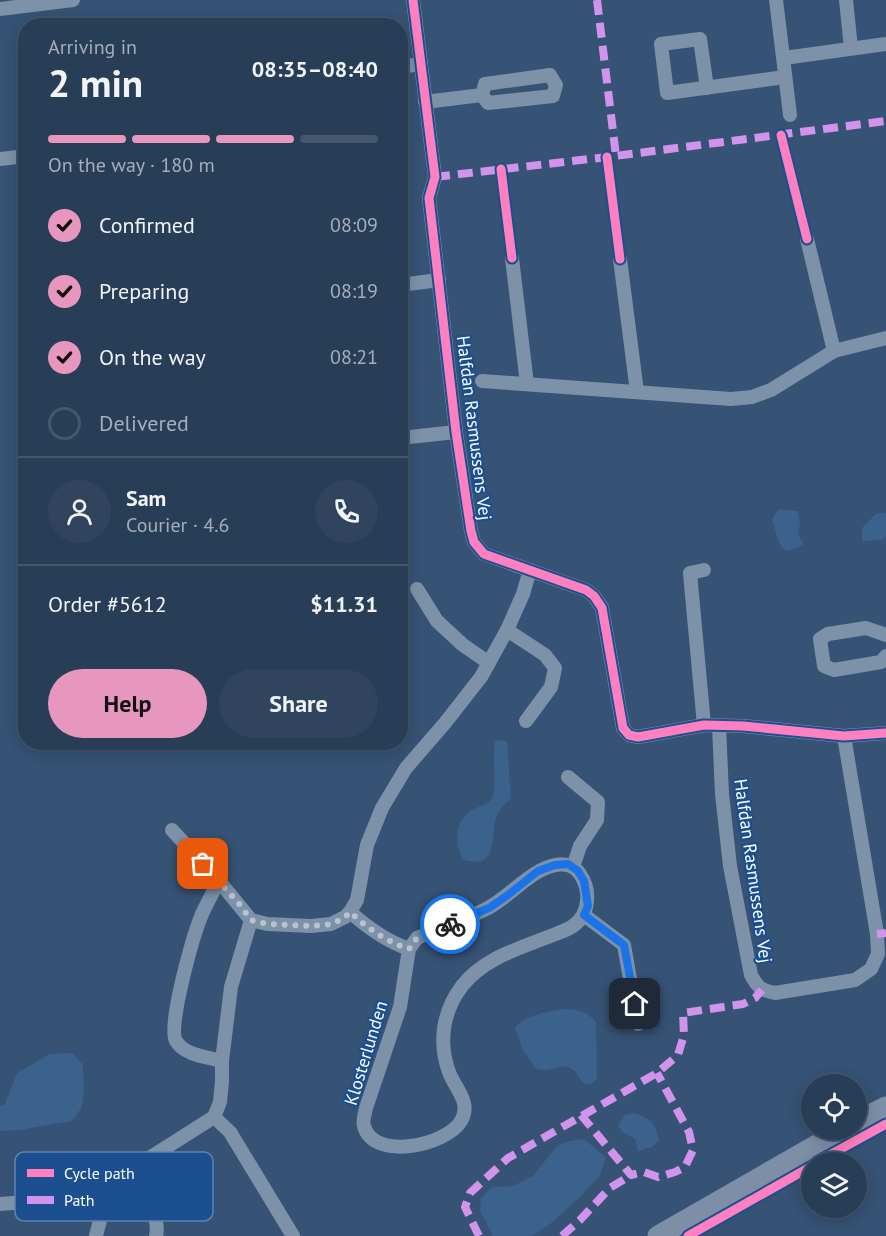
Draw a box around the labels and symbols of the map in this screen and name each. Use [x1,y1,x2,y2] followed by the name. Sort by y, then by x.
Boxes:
[452,334,497,522] street label: Halfdan Rasmussens Vej
[729,777,778,965] street label: Halfdan Rasmussens Vej
[177,838,228,889] pin
[420,894,480,954] courier
[609,978,660,1029] pin
[339,998,392,1108] street label: Klosterlunden
[15,1152,213,1221] legend
[64,1163,135,1183] text: Cycle path
[64,1190,95,1210] text: Path

